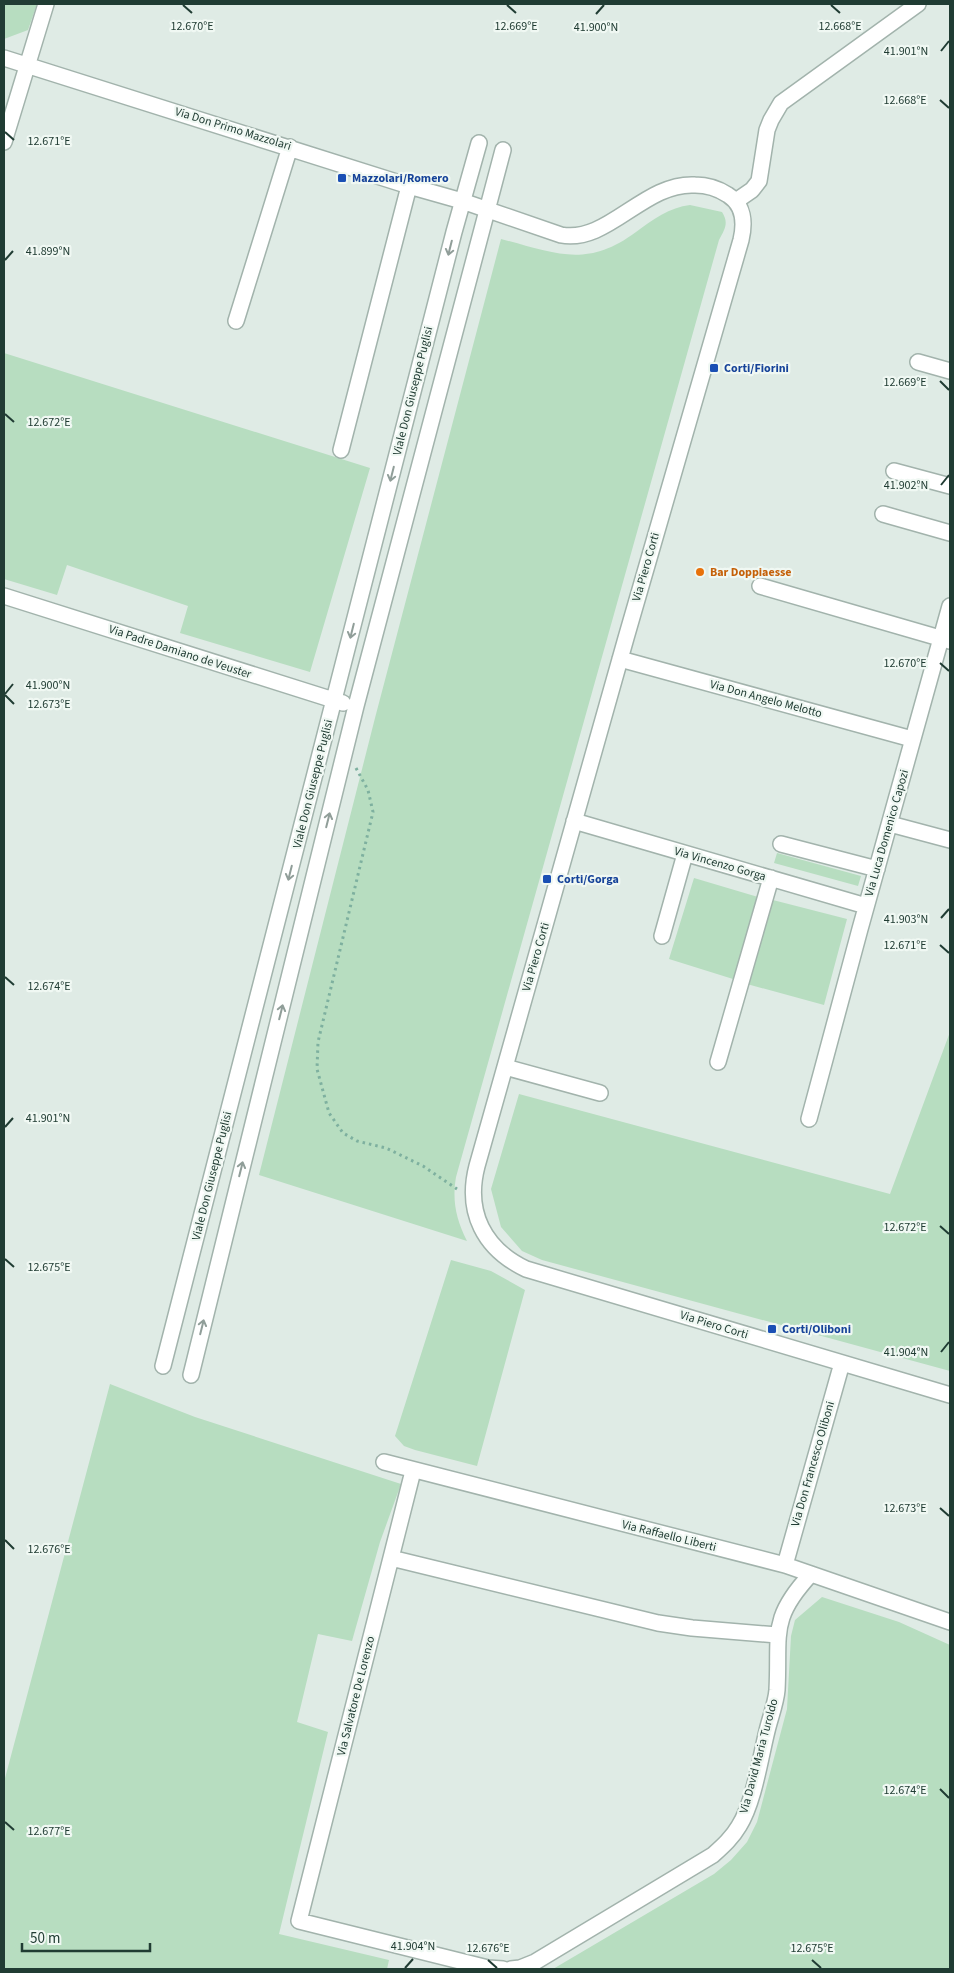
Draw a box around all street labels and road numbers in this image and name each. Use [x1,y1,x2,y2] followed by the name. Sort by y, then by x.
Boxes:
[173,103,293,155] street label: Via Don Primo Mazzolari
[389,325,437,457] street label: Viale Don Giuseppe Puglisi
[628,531,664,603] street label: Via Piero Corti
[106,621,254,683] street label: Via Padre Damiano de Veuster
[708,676,824,722] street label: Via Don Angelo Melotto
[289,718,337,850] street label: Viale Don Giuseppe Puglisi
[861,768,913,898] street label: Via Luca Domenico Capozi
[672,843,768,885] street label: Via Vincenzo Gorga
[518,921,554,993] street label: Via Piero Corti
[188,1110,236,1242] street label: Viale Don Giuseppe Puglisi
[678,1307,750,1343] street label: Via Piero Corti
[787,1399,839,1529] street label: Via Don Francesco Oliboni
[620,1516,718,1556] street label: Via Raffaello Liberti
[333,1634,379,1758] street label: Via Salvatore De Lorenzo
[736,1697,782,1815] street label: Via David Maria Turoldo

